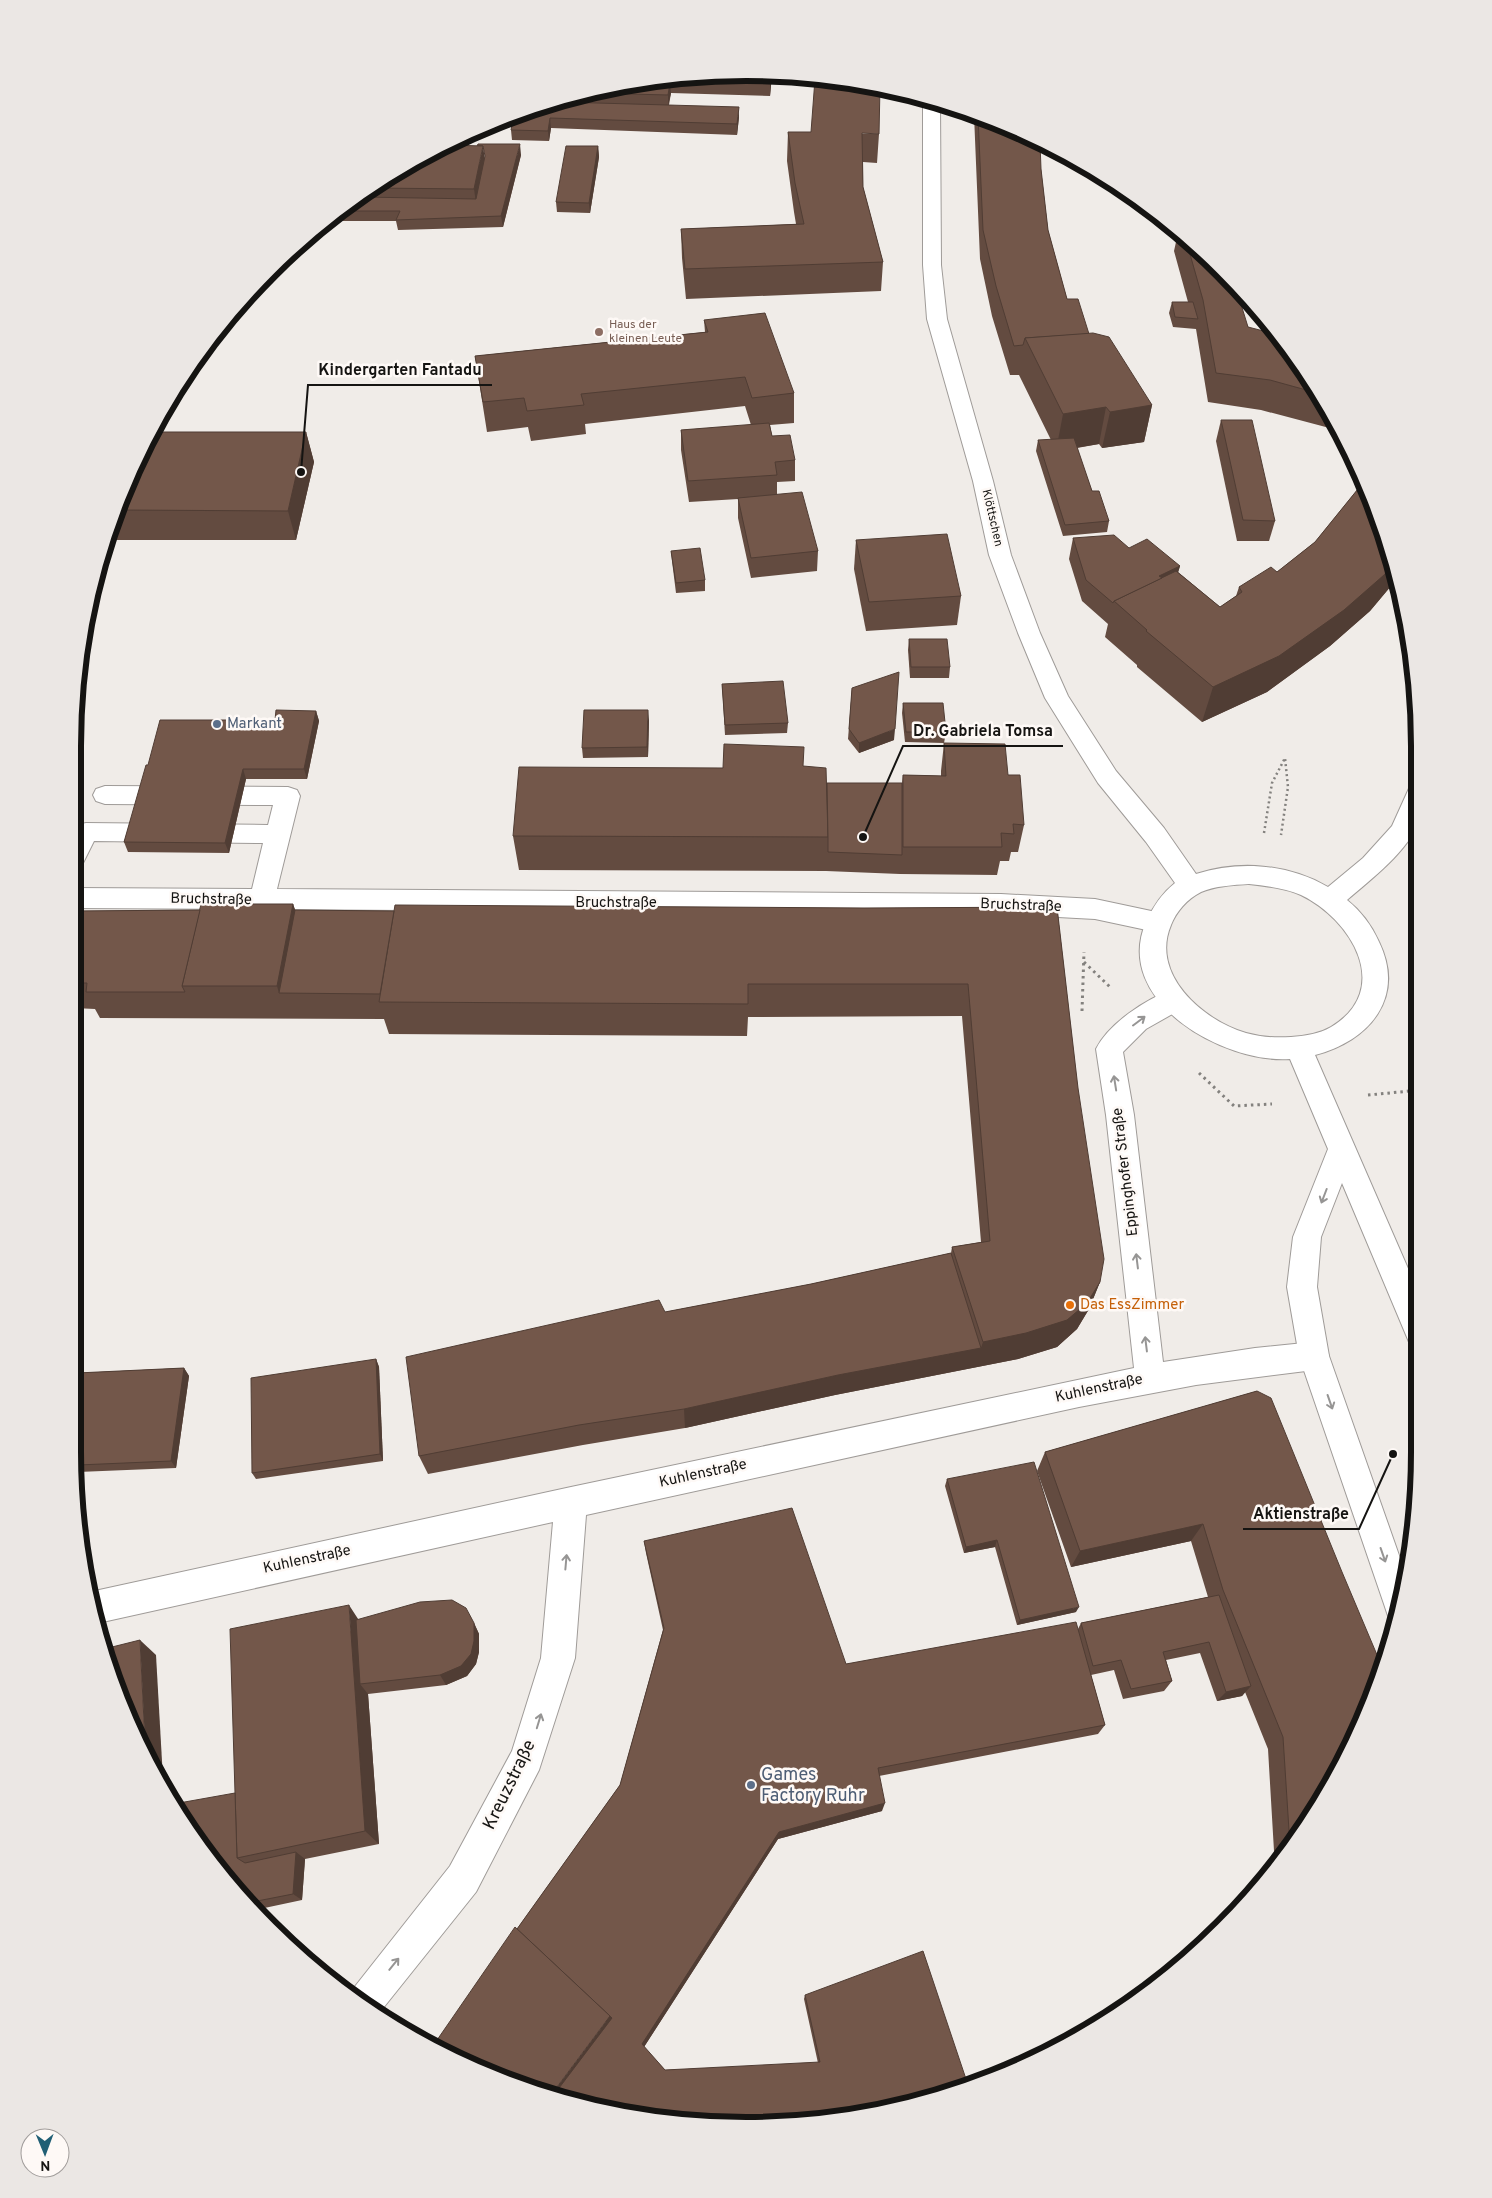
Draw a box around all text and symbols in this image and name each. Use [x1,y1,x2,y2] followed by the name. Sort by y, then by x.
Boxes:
[609,317,682,347] place label: Haus der kleinen Leute
[593,326,605,338] marker: Haus der kleinen Leute
[308,354,492,385] callout: Kindergarten Fantadu
[318,361,482,381] text: Kindergarten Fantadu
[978,488,1006,548] street label: Klöttschen
[227,715,282,734] place label: Markant
[903,715,1063,746] callout: Dr. Gabriela Tomsa
[211,718,223,730] marker: Markant
[913,722,1053,742] text: Dr. Gabriela Tomsa
[170,890,252,910] street label: Bruchstraße
[575,894,657,913] street label: Bruchstraße
[980,895,1062,917] street label: Bruchstraße
[1132,1015,1145,1026] one-way arrow
[1109,1075,1119,1091] one-way arrow
[1109,1107,1143,1237] street label: Eppinghofer Straße
[1318,1188,1328,1203] one-way arrow
[1132,1253,1142,1269] one-way arrow
[1080,1296,1185,1315] place label: Das EssZimmer
[1064,1299,1076,1311] marker: Das EssZimmer
[1141,1336,1151,1352] one-way arrow
[1053,1370,1145,1408] street label: Kuhlenstraße
[1326,1393,1335,1409] one-way arrow
[657,1455,749,1493] street label: Kuhlenstraße
[1243,1498,1359,1529] callout: Aktienstraße
[1253,1505,1349,1525] text: Aktienstraße
[261,1541,353,1579] street label: Kuhlenstraße
[1379,1547,1388,1563] one-way arrow
[561,1554,570,1570] one-way arrow
[534,1714,544,1730] one-way arrow
[478,1736,542,1834] street label: Kreuzstraße
[761,1764,865,1808] place label: Games Factory Ruhr
[745,1779,757,1791] marker: Games Factory Ruhr
[389,1958,400,1971] one-way arrow
[20,2128,70,2178] north arrow
[40,2156,50,2173] text: N

